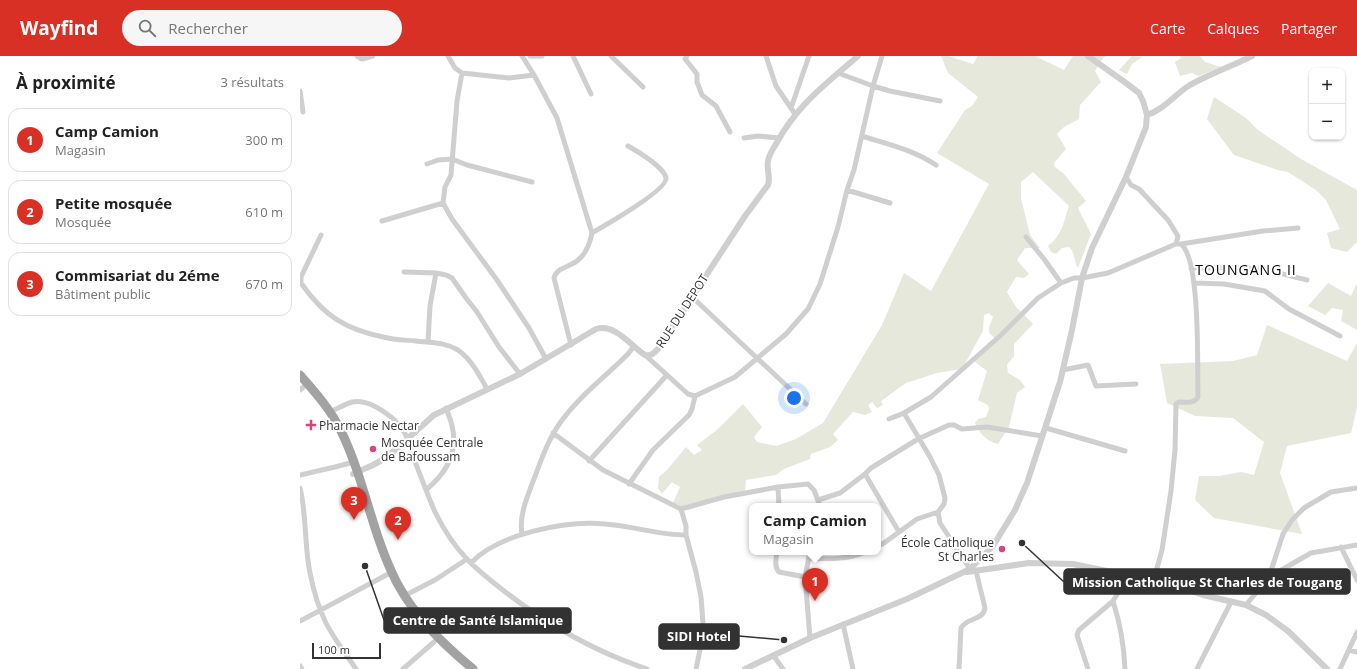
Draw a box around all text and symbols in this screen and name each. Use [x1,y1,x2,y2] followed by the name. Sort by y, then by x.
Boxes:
[122,10,402,46] search box
[20,15,98,41] text: Wayfind
[136,17,158,39] icon: search
[168,18,248,38] text: Rechercher
[1150,19,1185,38] text: Carte
[1207,19,1259,38] text: Calques
[1281,19,1337,38] text: Partager
[1309,68,1345,140] map controls
[1309,68,1345,104] button: +
[16,71,115,94] text: À proximité
[220,73,284,91] text: 3 résultats
[1309,104,1345,140] button: −
[55,121,159,141] text: Camp Camion
[26,131,34,149] text: 1
[245,131,283,149] text: 300 m
[55,141,106,159] text: Magasin
[55,193,172,213] text: Petite mosquée
[26,203,34,221] text: 2
[245,203,283,221] text: 610 m
[55,213,111,231] text: Mosquée
[1195,260,1297,279] district label: TOUNGANG II
[55,265,220,285] text: Commisariat du 2éme
[652,270,712,351] street label: RUE DU DEPOT
[26,275,34,293] text: 3
[245,275,283,293] text: 670 m
[55,285,151,303] text: Bâtiment public
[784,388,804,408] your location
[319,417,419,434] place label: Pharmacie Nectar
[306,420,316,430] marker: Pharmacie Nectar
[381,434,484,465] place label: Mosquée Centrale de Bafoussam
[368,444,378,454] marker: Mosquée Centrale de Bafoussam
[341,487,367,520] pin: 3
[749,503,881,555] popup
[385,507,411,540] pin: 2
[763,510,867,530] text: Camp Camion
[763,530,814,548] text: Magasin
[901,534,994,565] place label: École Catholique St Charles
[997,544,1007,554] marker: École Catholique St Charles
[802,568,828,601] pin: 1
[1064,569,1350,594] callout: Mission Catholique St Charles de Tougang
[1072,573,1343,591] text: Mission Catholique St Charles de Tougang
[384,608,571,633] callout: Centre de Santé Islamique
[393,611,564,629] text: Centre de Santé Islamique
[659,624,739,649] callout: SIDI Hotel
[667,627,731,645] text: SIDI Hotel
[312,641,381,660] scale bar
[318,642,350,657] text: 100 m

